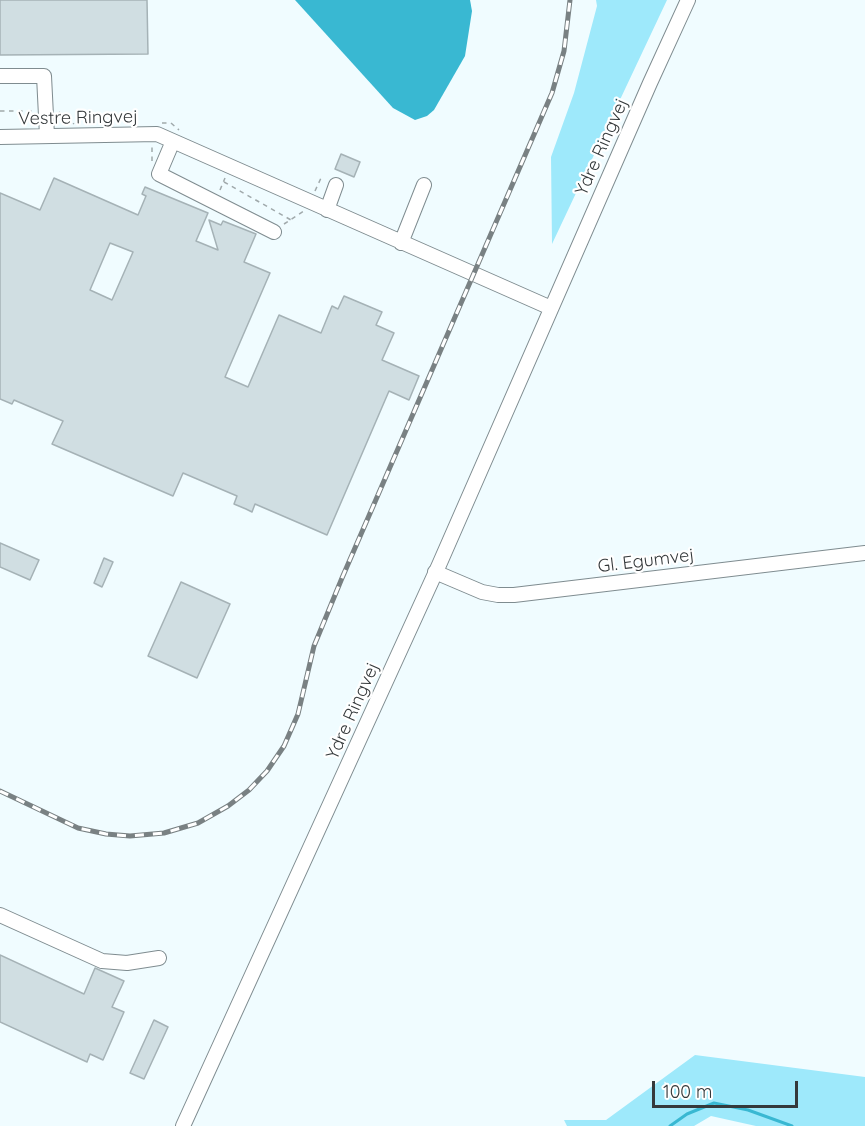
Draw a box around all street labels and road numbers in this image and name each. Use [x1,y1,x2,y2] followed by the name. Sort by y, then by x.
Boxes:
[571,95,633,199] street label: Ydre Ringvej
[18,106,138,130] street label: Vestre Ringvej
[597,544,695,578] street label: Gl. Egumvej
[322,659,384,763] street label: Ydre Ringvej

